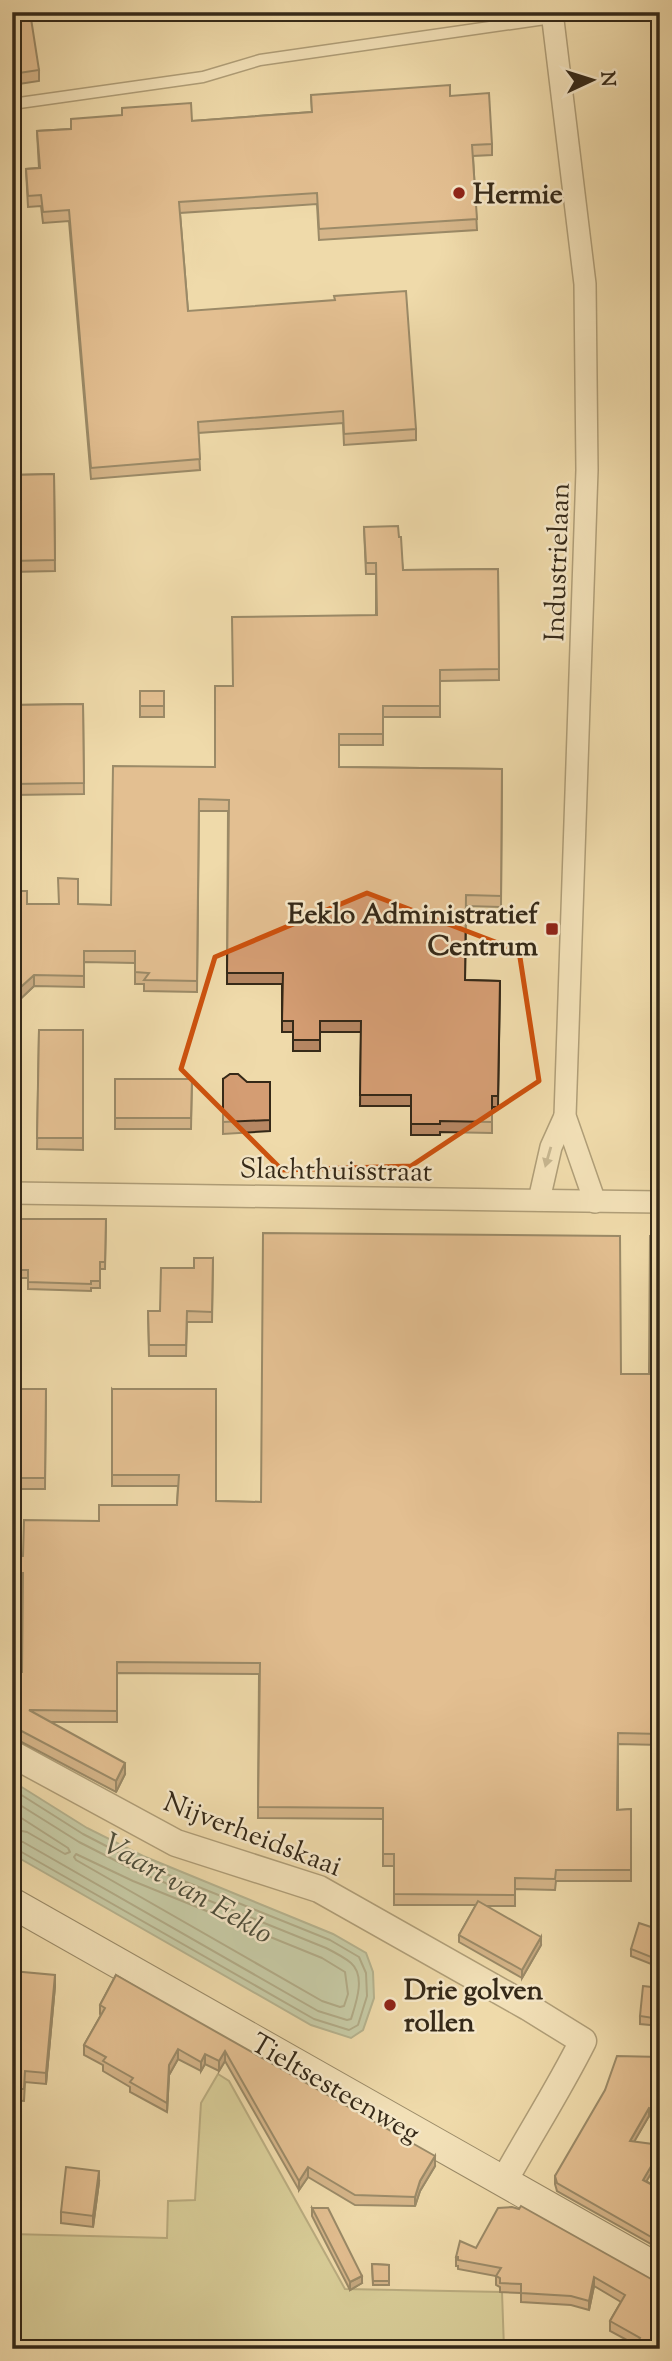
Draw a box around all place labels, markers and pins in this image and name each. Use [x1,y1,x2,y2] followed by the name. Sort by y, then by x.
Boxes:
[473,176,563,216] place label: Hermie
[451,185,467,201] marker: Hermie
[288,896,540,968] place label: Eeklo Administratief Centrum
[544,921,560,937] marker: Eeklo Administratief Centrum
[404,1972,544,2044] place label: Drie golven rollen
[382,1997,398,2013] marker: Drie golven rollen

